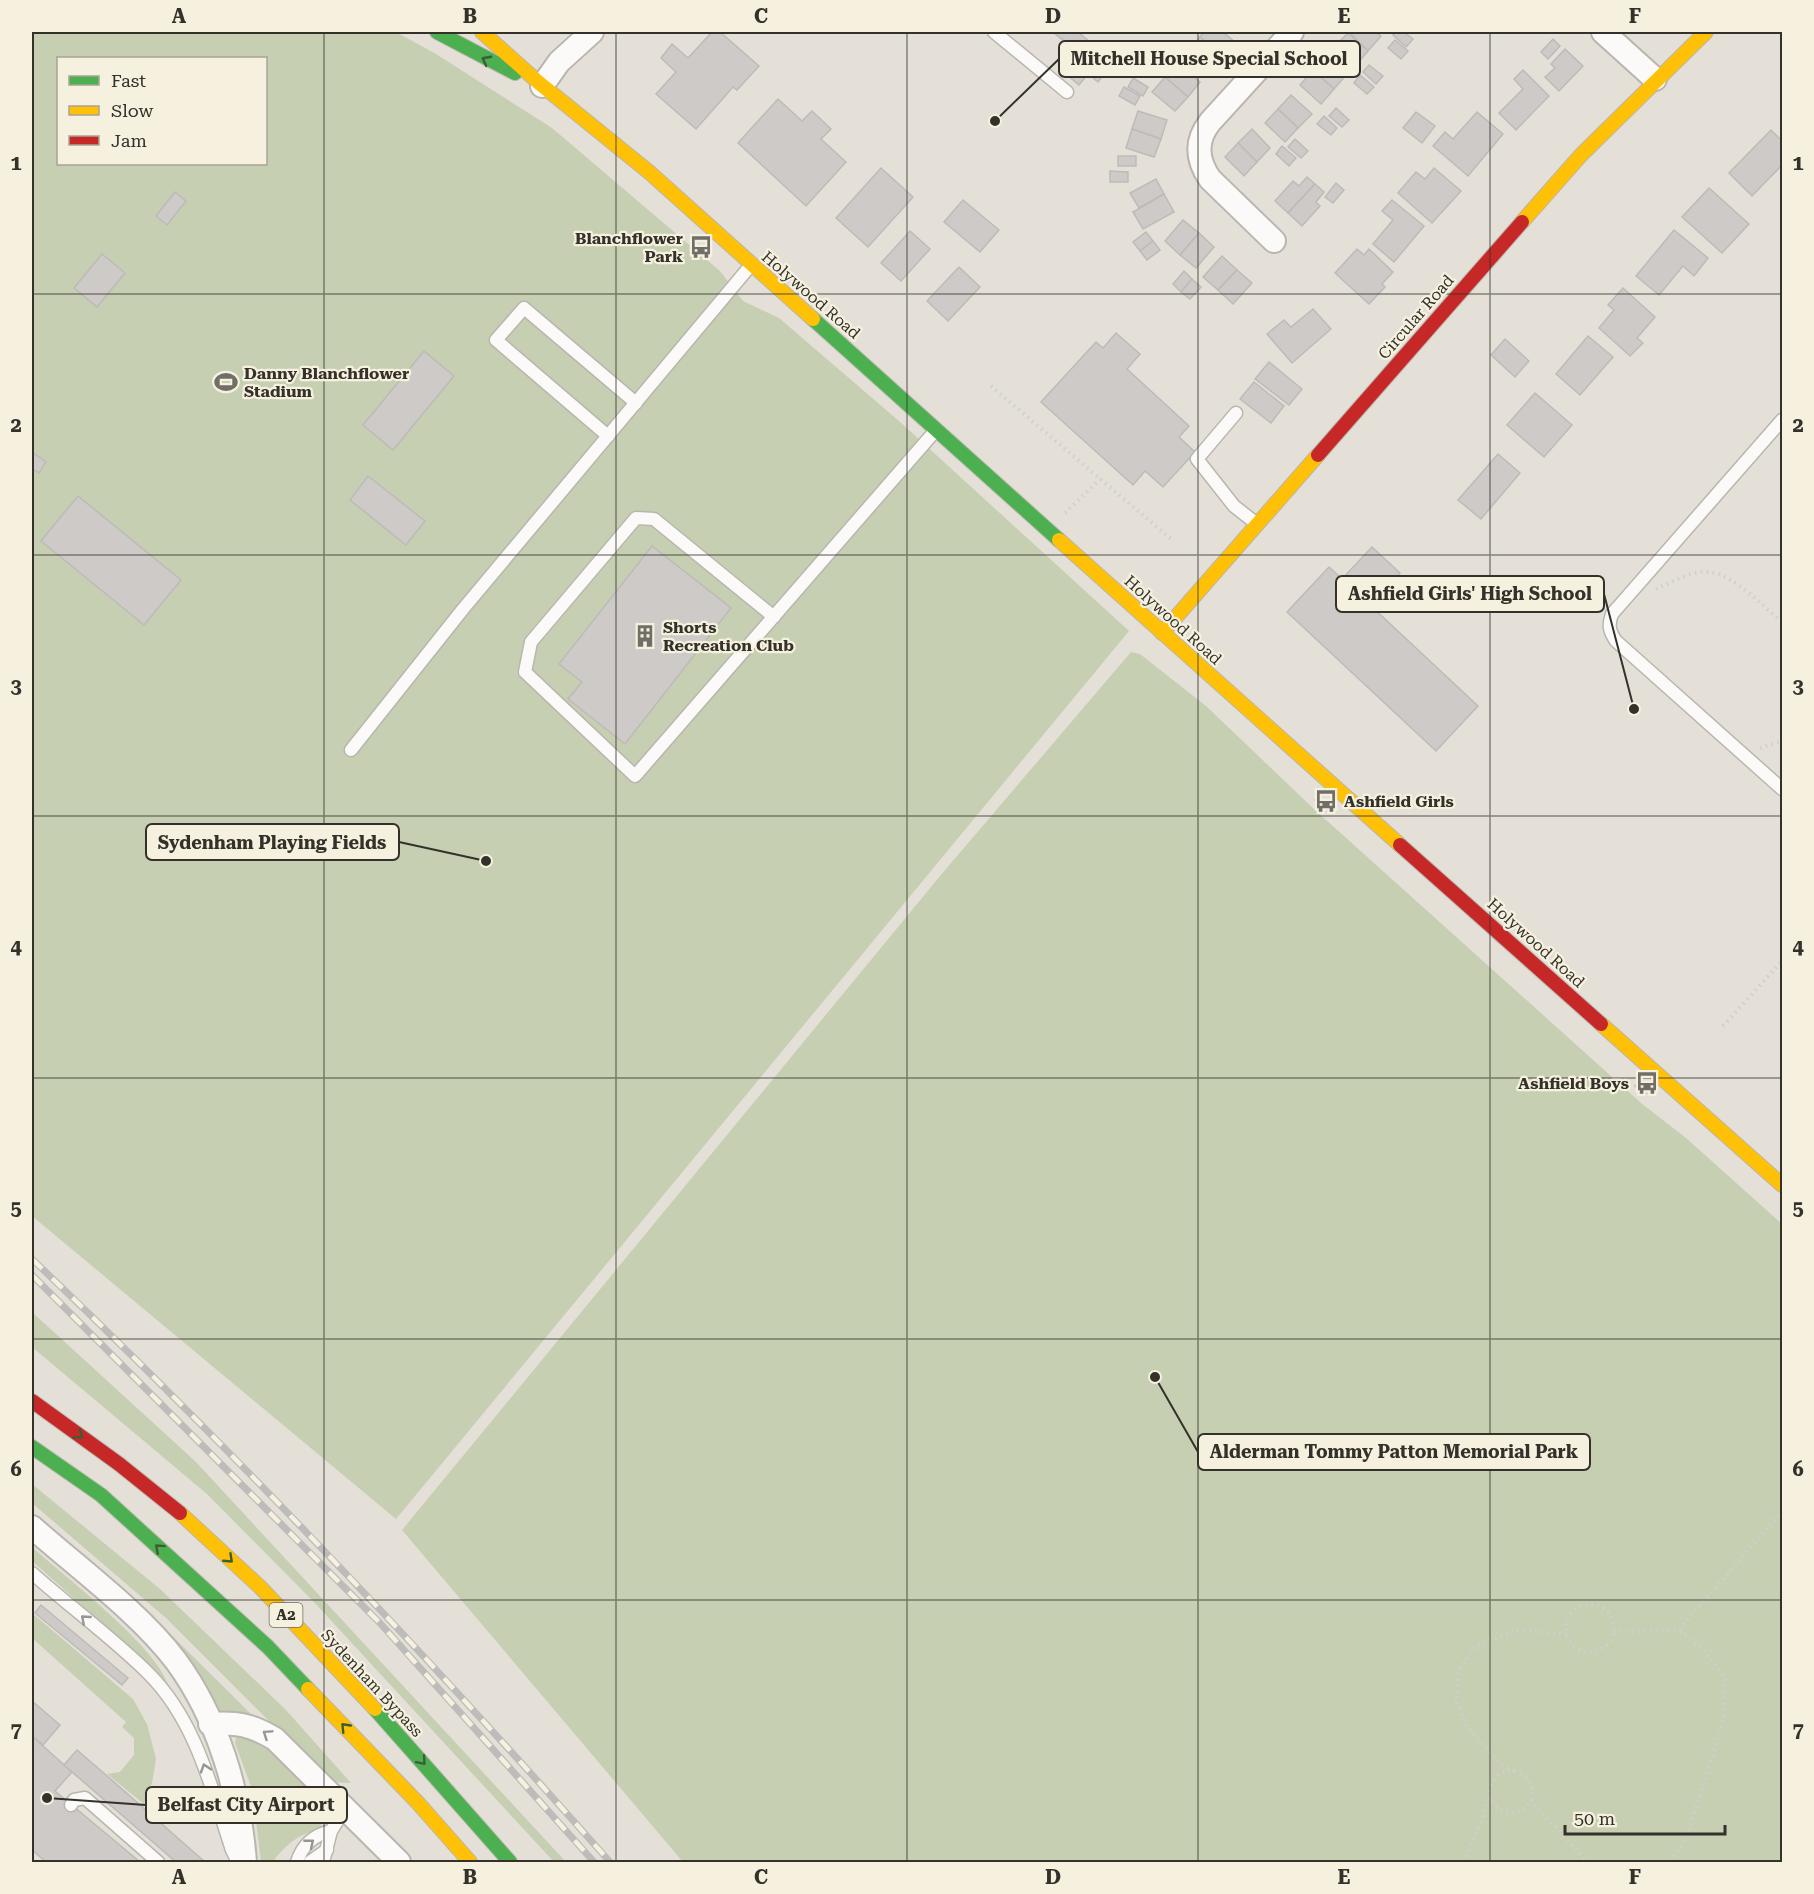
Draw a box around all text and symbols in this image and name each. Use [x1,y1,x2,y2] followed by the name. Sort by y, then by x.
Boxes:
[172,4,187,28] text: A
[463,4,477,28] text: B
[754,4,768,28] text: C
[1045,4,1061,28] text: D
[1338,4,1351,28] text: E
[1629,4,1641,28] text: F
[1059,41,1360,77] callout: Mitchell House Special School
[1070,48,1348,69] text: Mitchell House Special School
[482,56,492,67] one-way arrow
[57,57,267,165] legend
[111,70,146,91] text: Fast
[111,100,153,121] text: Slow
[111,130,147,151] text: Jam
[10,151,22,175] text: 1
[1792,151,1804,175] text: 1
[575,229,683,266] place label: Blanchflower Park
[688,234,714,260] bus stop icon: Blanchflower Park
[758,247,864,343] street label: Holywood Road
[1374,271,1458,363] street label: Circular Road
[244,364,409,401] place label: Danny Blanchflower Stadium
[213,369,239,395] sports icon: Danny Blanchflower Stadium
[10,413,22,437] text: 2
[1792,413,1804,437] text: 2
[1121,571,1225,669] street label: Holywood Road
[1336,576,1604,612] callout: Ashfield Girls' High School
[1348,583,1592,604] text: Ashfield Girls' High School
[663,618,794,655] place label: Shorts Recreation Club
[632,623,658,649] building icon: Shorts Recreation Club
[10,674,22,698] text: 3
[1792,674,1804,698] text: 3
[1313,788,1339,814] bus stop icon: Ashfield Girls
[1344,792,1454,811] place label: Ashfield Girls
[146,824,399,860] callout: Sydenham Playing Fields
[158,832,386,853] text: Sydenham Playing Fields
[1484,894,1588,992] street label: Holywood Road
[10,935,22,959] text: 4
[1792,935,1804,959] text: 4
[1634,1070,1660,1096] bus stop icon: Ashfield Boys
[1518,1074,1629,1093] place label: Ashfield Boys
[10,1196,22,1220] text: 5
[1792,1196,1804,1220] text: 5
[72,1428,83,1439] one-way arrow
[1198,1434,1590,1470] callout: Alderman Tommy Patton Memorial Park
[1210,1441,1579,1462] text: Alderman Tommy Patton Memorial Park
[10,1457,22,1481] text: 6
[1792,1457,1804,1481] text: 6
[155,1544,166,1555] one-way arrow
[222,1552,233,1563] one-way arrow
[270,1603,302,1627] road number: A2
[81,1615,92,1626] one-way arrow
[317,1625,427,1741] street label: Sydenham Bypass
[10,1718,22,1742] text: 7
[1792,1718,1804,1742] text: 7
[341,1723,352,1734] one-way arrow
[263,1730,274,1741] one-way arrow
[415,1754,426,1765] one-way arrow
[200,1763,213,1774] one-way arrow
[146,1787,347,1823] callout: Belfast City Airport
[158,1794,334,1815] text: Belfast City Airport
[1565,1798,1726,1836] scale bar
[1574,1808,1615,1829] text: 50 m
[303,1839,314,1850] one-way arrow
[172,1865,187,1889] text: A
[463,1865,477,1889] text: B
[754,1865,768,1889] text: C
[1045,1865,1061,1889] text: D
[1338,1865,1351,1889] text: E
[1629,1865,1641,1889] text: F

